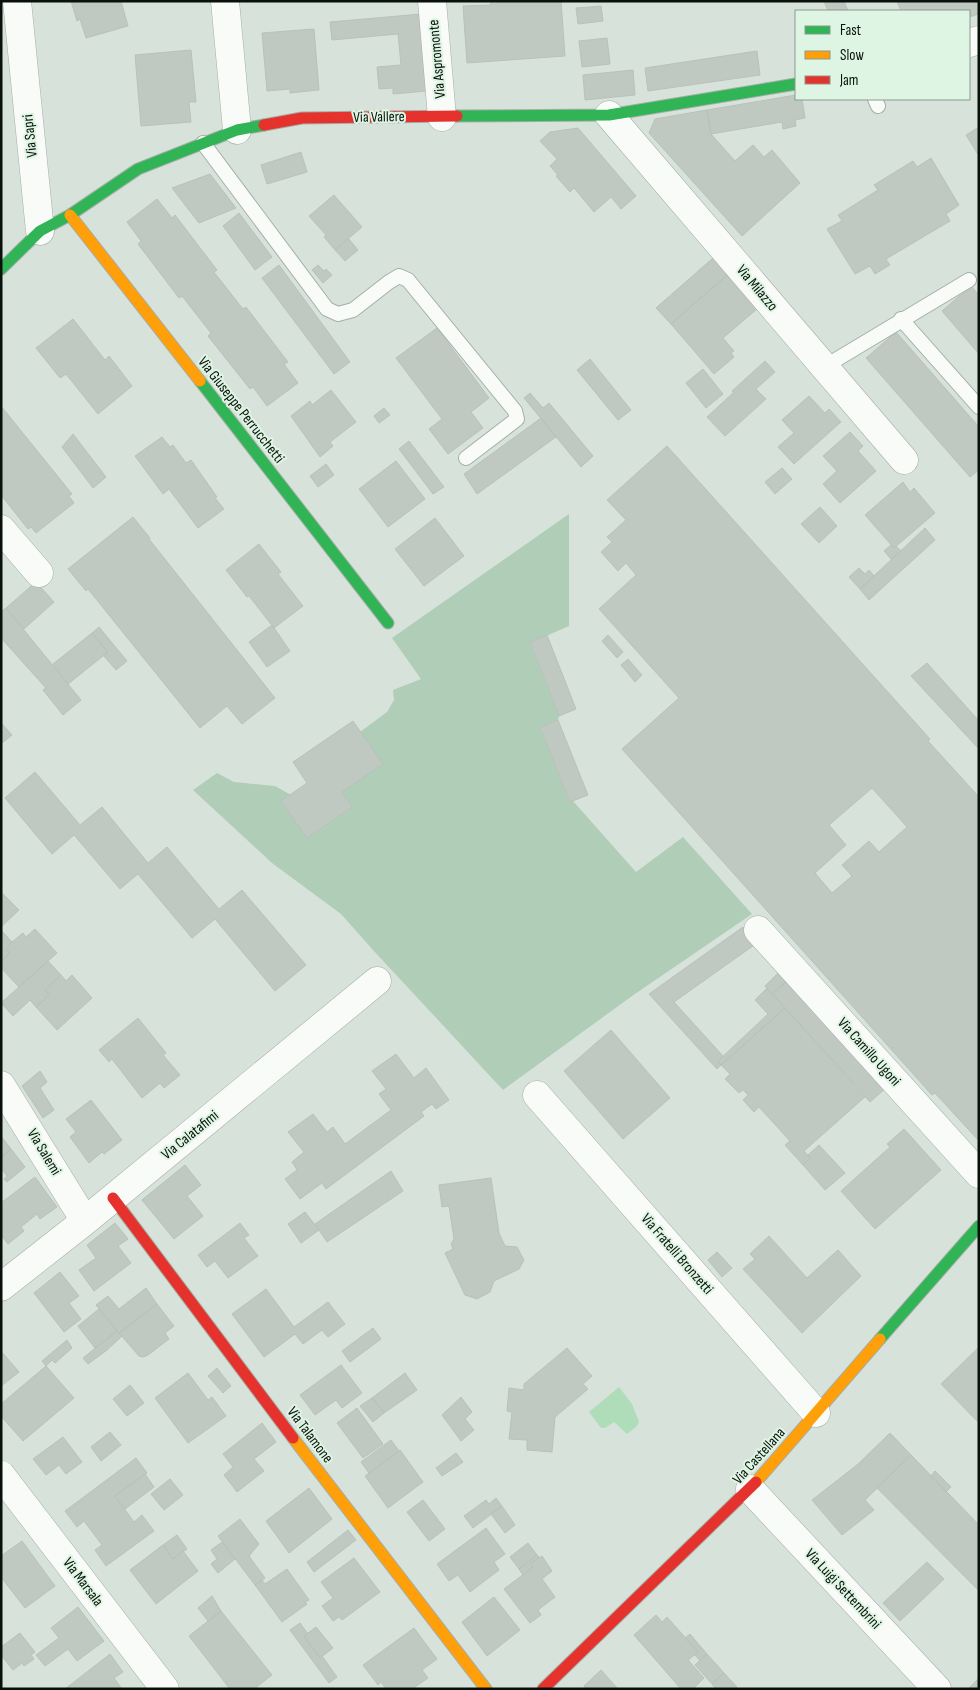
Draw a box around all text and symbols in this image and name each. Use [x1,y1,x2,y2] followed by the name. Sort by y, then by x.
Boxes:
[795,10,970,100] legend
[424,19,450,99] street label: Via Aspromonte
[840,21,862,40] text: Fast
[840,46,864,65] text: Slow
[839,71,858,90] text: Jam
[353,107,405,127] street label: Via Vallere
[18,113,42,158] street label: Via Sapri
[732,261,782,315] street label: Via Milazzo
[193,353,289,467] street label: Via Giuseppe Perrucchetti
[833,1014,905,1090] street label: Via Camillo Ugoni
[157,1106,223,1164] street label: Via Calatafimi
[23,1125,65,1179] street label: Via Salemi
[637,1210,718,1299] street label: Via Fratelli Bronzetti
[283,1403,337,1467] street label: Via Talamone
[729,1423,790,1488] street label: Via Castellana
[801,1545,885,1633] street label: Via Luigi Settembrini
[59,1554,108,1610] street label: Via Marsala

